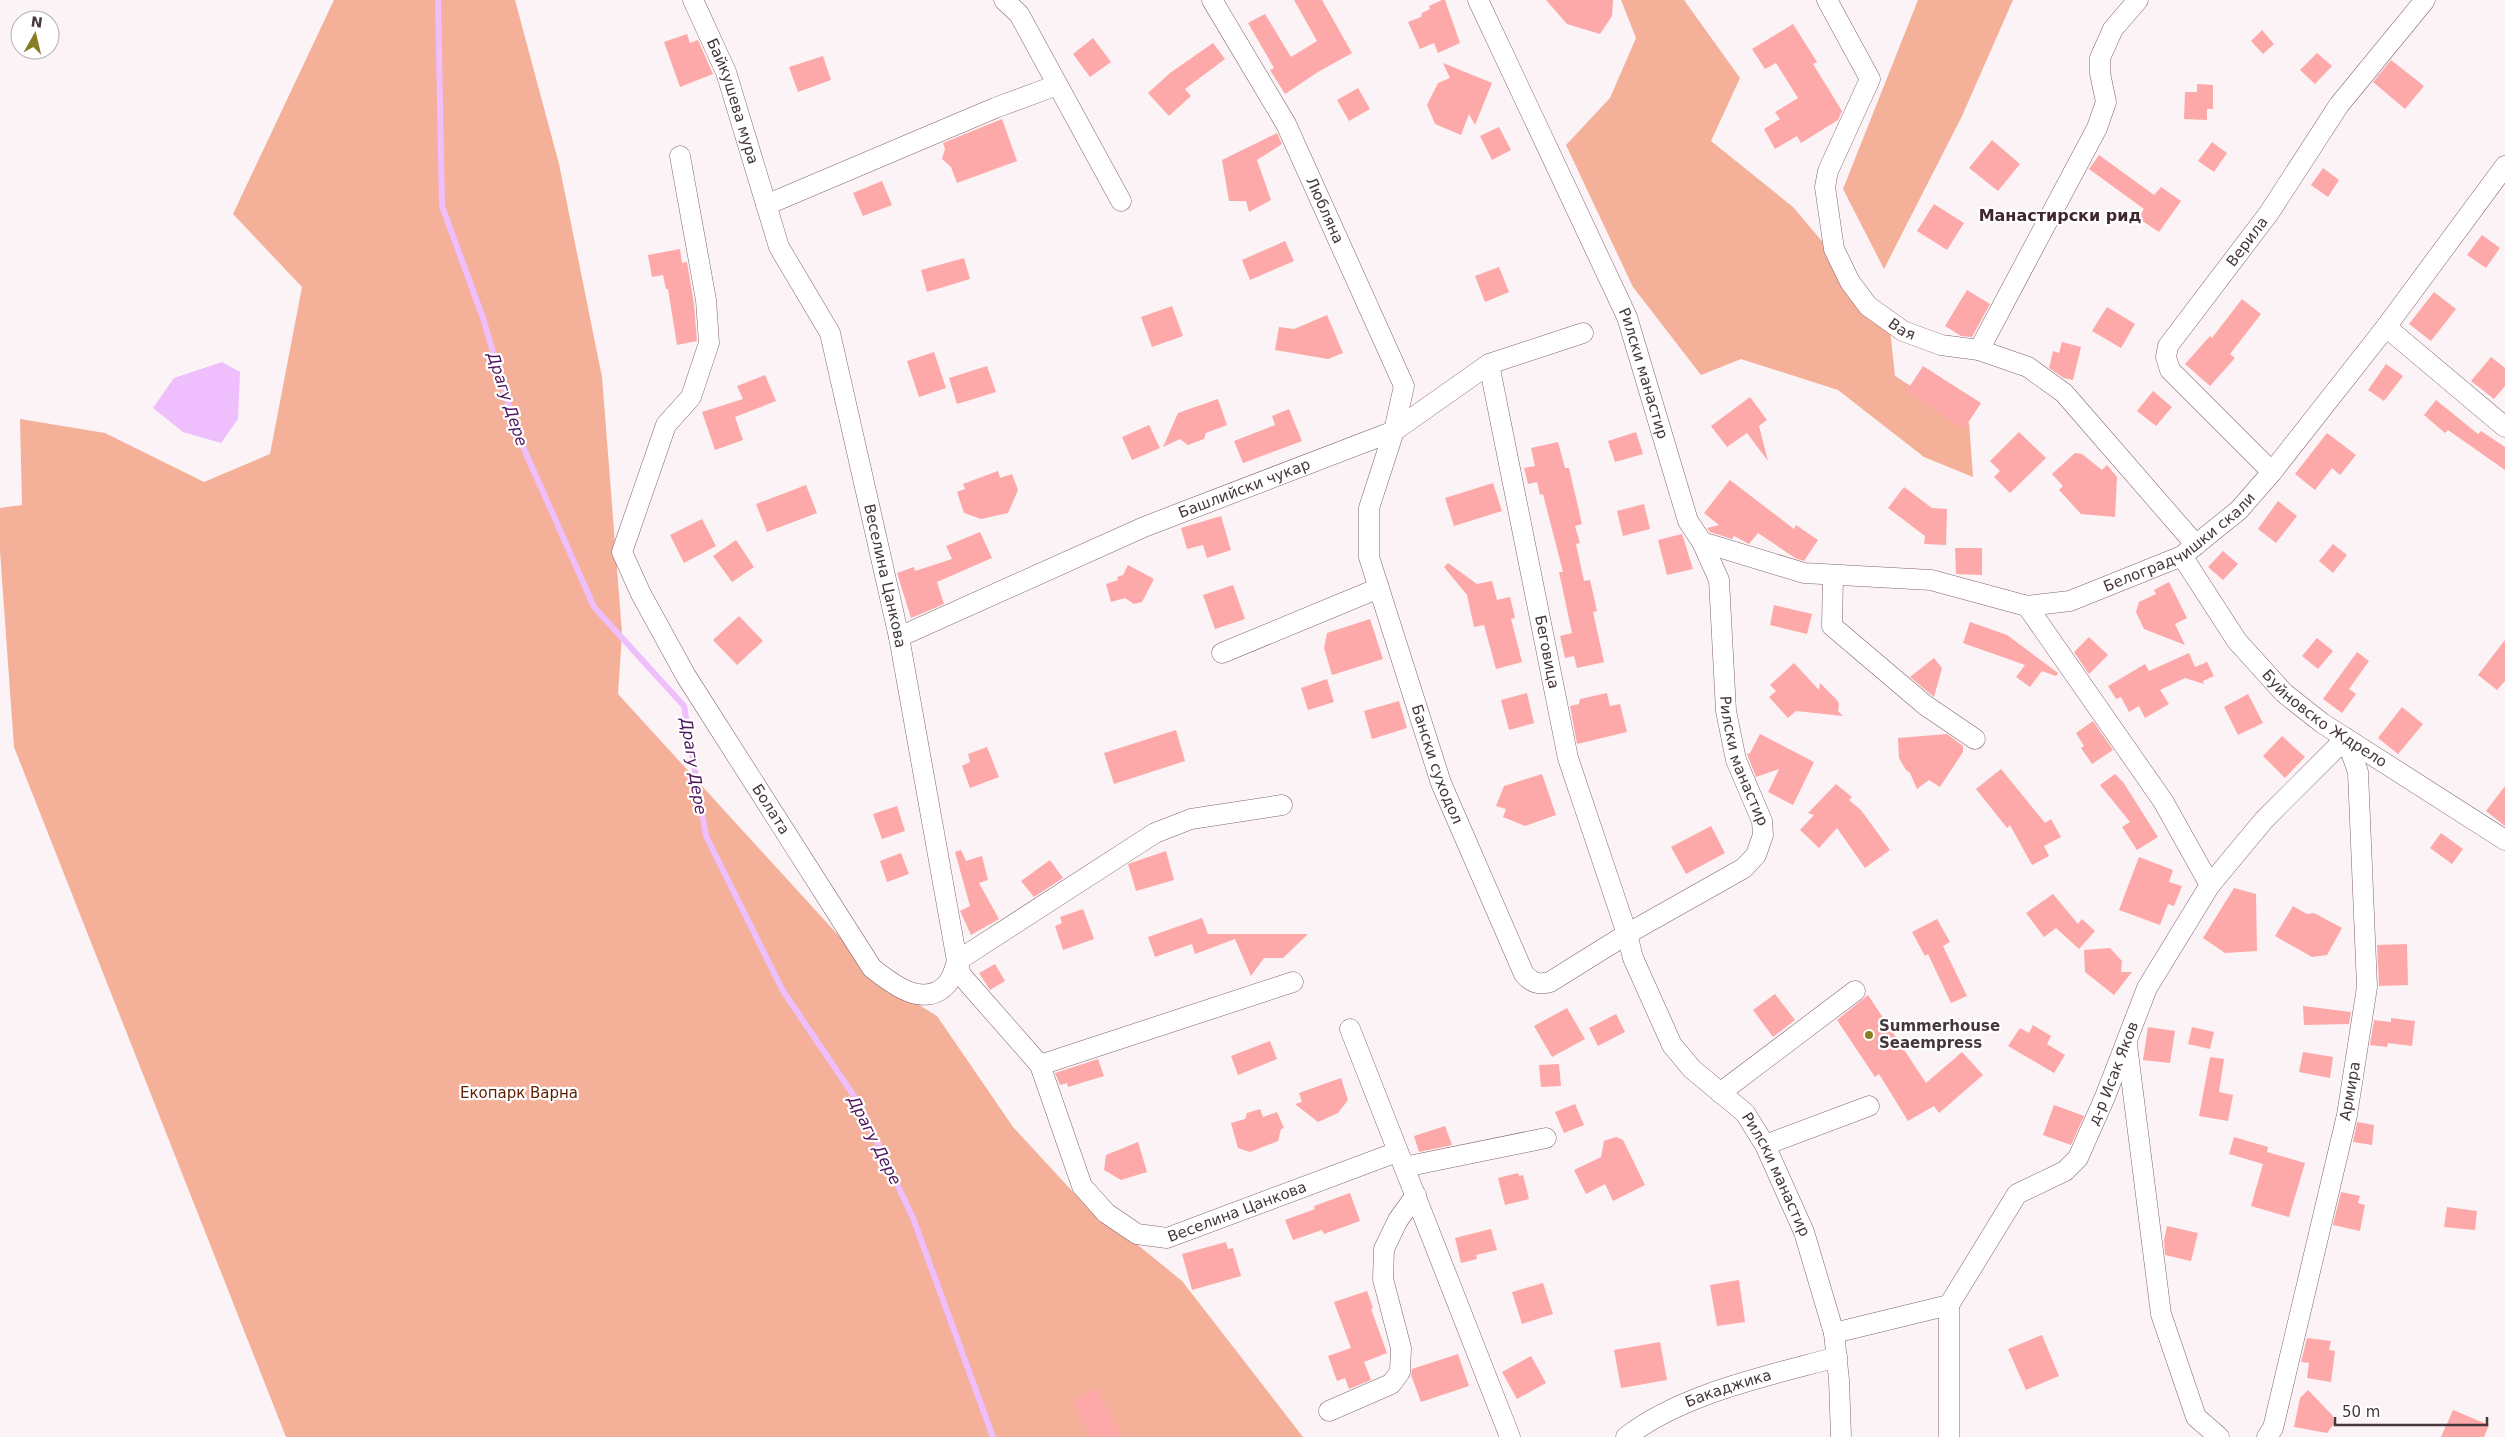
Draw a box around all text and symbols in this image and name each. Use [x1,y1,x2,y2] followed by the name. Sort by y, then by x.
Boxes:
[10,10,60,60] north arrow
[30,13,44,31] text: N
[703,35,762,166] street label: Байкушева мура
[1302,174,1348,246] street label: Любляна
[1979,206,2141,225] district label: Манастирски рид
[2223,213,2272,270] street label: Верила
[1615,305,1672,441] street label: Рилски манастир
[1885,314,1918,344] street label: Вая
[483,349,532,449] water label: Драгу Дере
[1176,455,1313,522] street label: Башлийски чукар
[2101,489,2259,596] street label: Белоградчишки скали
[860,502,910,649] street label: Веселина Цанкова
[1531,614,1563,690] street label: Беговица
[2258,666,2390,771] street label: Буйновско Ждрело
[1716,695,1772,829] street label: Рилски манастир
[1408,702,1467,827] street label: Бански суходол
[676,715,711,816] water label: Драгу Дере
[748,781,794,838] street label: Болата
[1879,1017,2000,1052] place label: Summerhouse Seaempress
[2085,1019,2142,1128] street label: д-р Исак Яков
[1863,1029,1875,1041] marker: Summerhouse Seaempress
[2336,1060,2364,1122] street label: Армира
[460,1084,578,1102] park label: Екопарк Варна
[843,1091,905,1188] water label: Драгу Дере
[1738,1109,1814,1239] street label: Рилски манастир
[1165,1178,1309,1246] street label: Веселина Цанкова
[1682,1366,1773,1411] street label: Бакаджика
[2335,1394,2488,1426] scale bar
[2342,1403,2380,1421] text: 50 m

